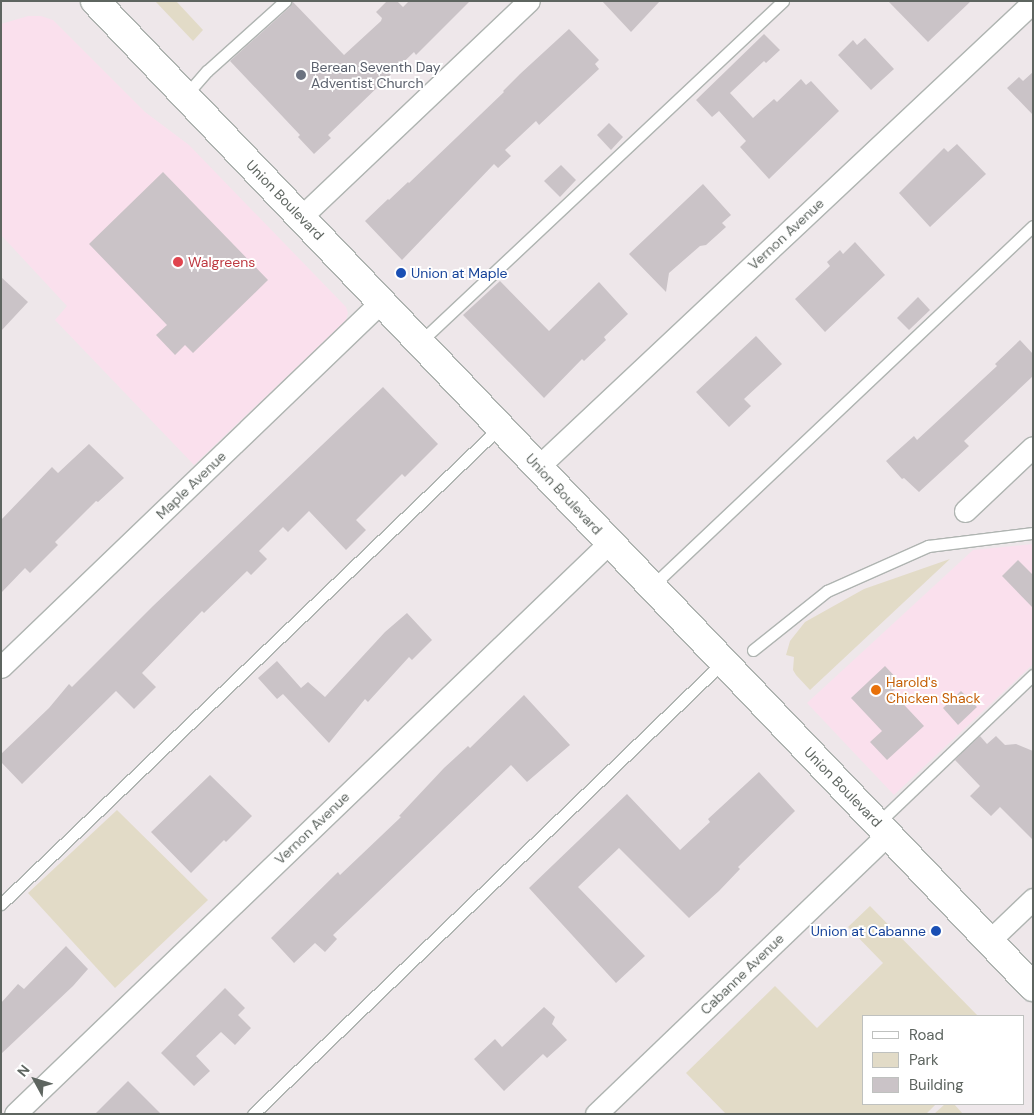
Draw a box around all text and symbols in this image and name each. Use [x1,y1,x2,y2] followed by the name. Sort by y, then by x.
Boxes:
[311,59,441,92] place label: Berean Seventh Day Adventist Church
[295,69,307,81] marker: Berean Seventh Day Adventist Church
[243,157,327,243] street label: Union Boulevard
[745,195,827,273] street label: Vernon Avenue
[188,254,255,270] place label: Walgreens
[172,256,184,268] marker: Walgreens
[411,265,507,281] place label: Union at Maple
[395,267,407,279] marker: Union at Maple
[153,448,229,522] street label: Maple Avenue
[522,450,606,538] street label: Union Boulevard
[886,674,981,706] place label: Harold's Chicken Shack
[870,684,882,696] marker: Harold's Chicken Shack
[801,744,885,830] street label: Union Boulevard
[271,788,353,868] street label: Vernon Avenue
[811,923,926,939] place label: Union at Cabanne
[930,925,942,937] marker: Union at Cabanne
[697,930,787,1018] street label: Cabanne Avenue
[862,1015,1024,1105] legend
[909,1025,944,1045] text: Road
[909,1050,939,1070] text: Park
[10,1055,60,1105] north arrow
[13,1061,34,1080] text: N
[909,1075,964,1095] text: Building

